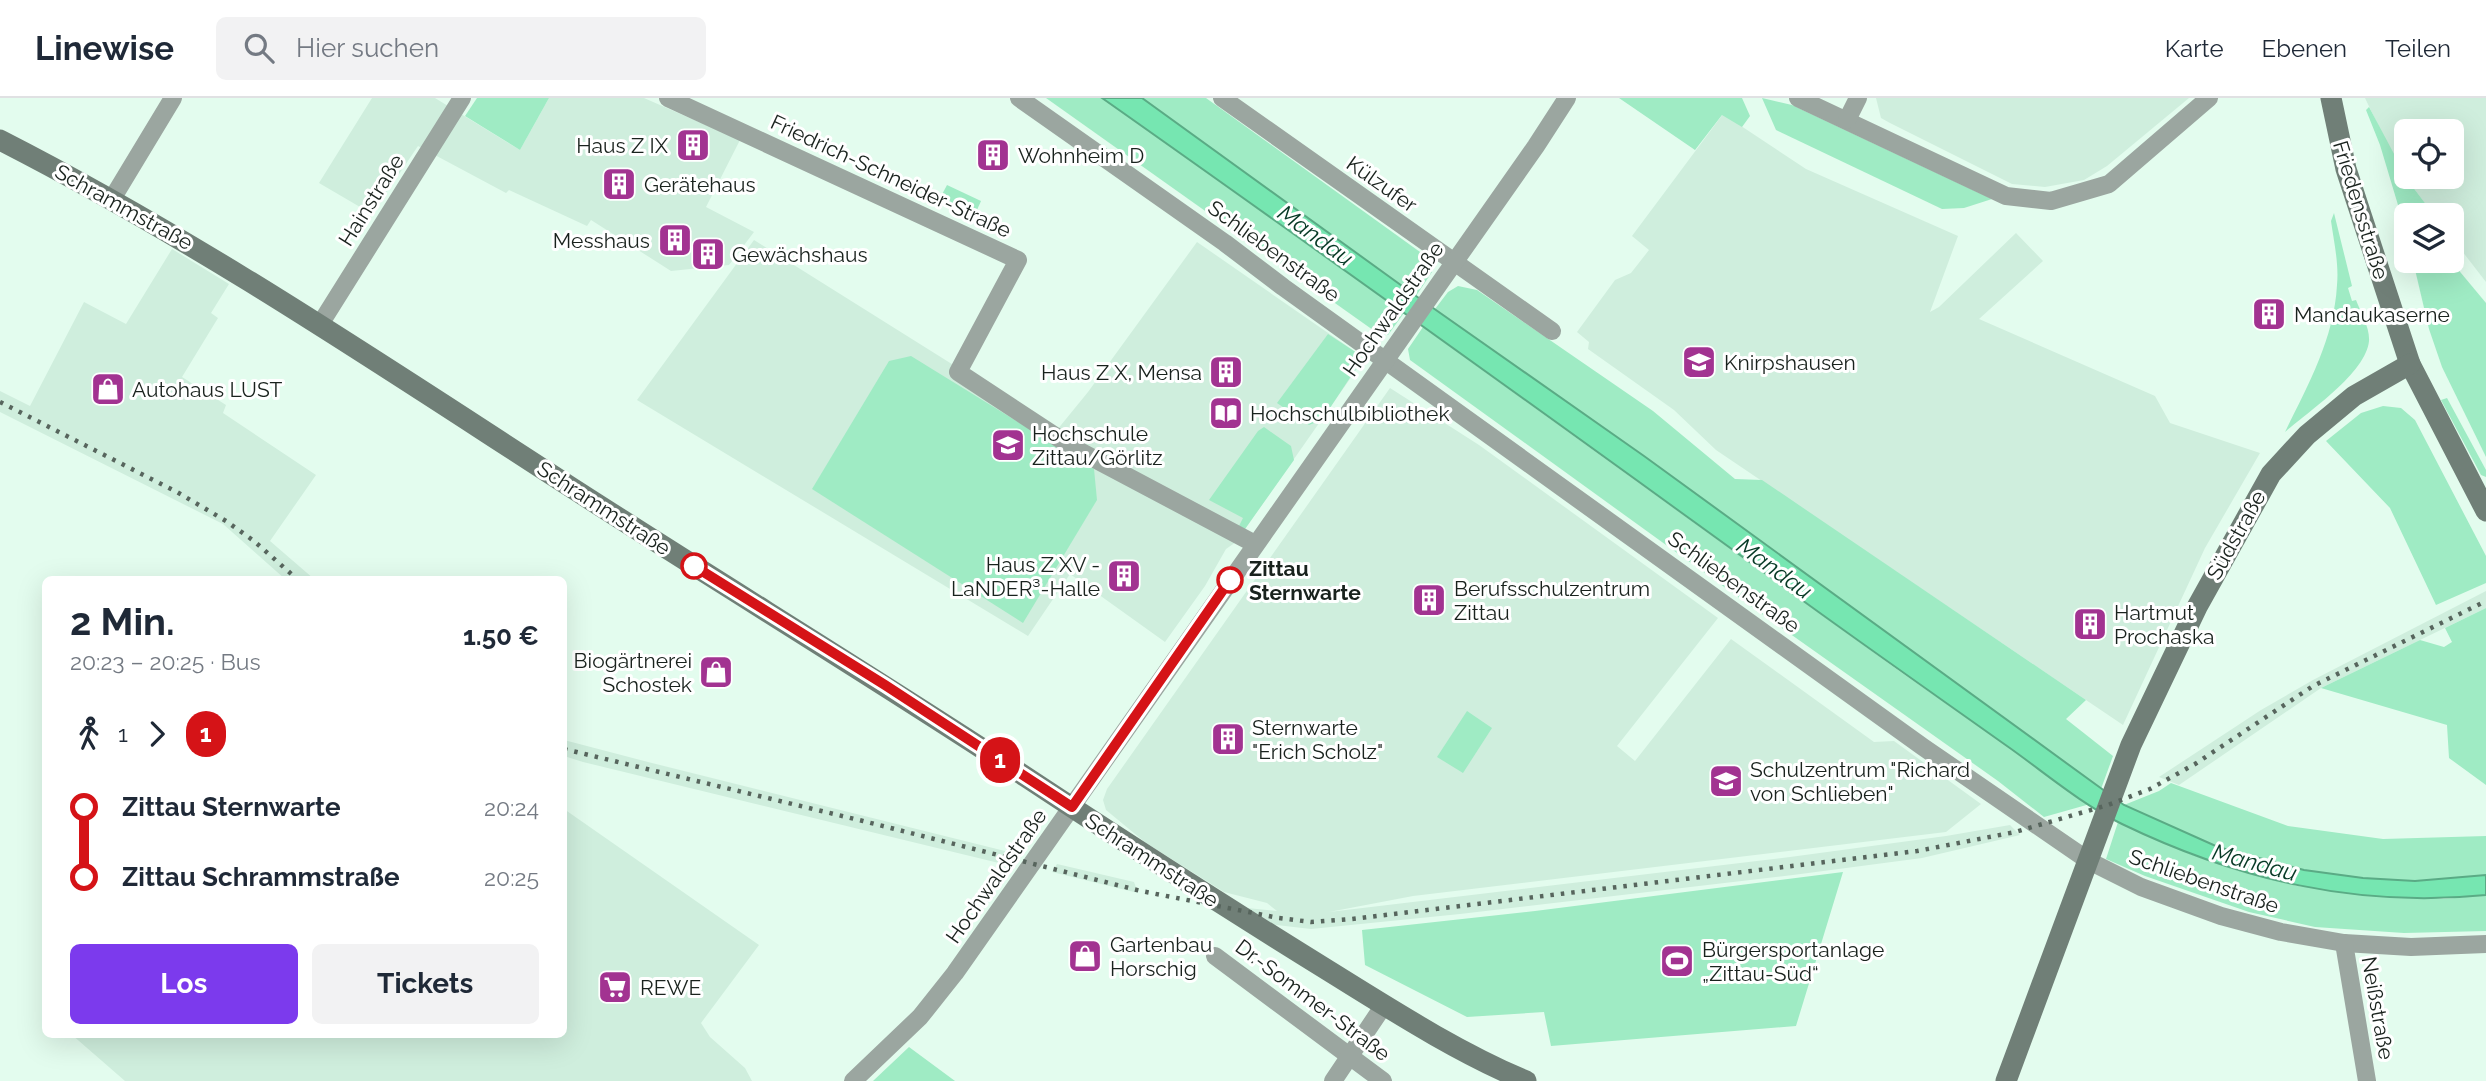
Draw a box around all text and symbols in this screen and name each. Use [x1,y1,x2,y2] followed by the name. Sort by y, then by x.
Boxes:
[216,17,706,80] search box
[35,29,174,68] text: Linewise
[240,29,278,67] icon: search
[296,33,439,63] text: Hier suchen
[2165,34,2224,63] text: Karte
[2262,34,2347,63] text: Ebenen
[2385,34,2451,63] text: Teilen
[767,109,1015,243] street label: Friedrich-Schneider-Straße
[2394,119,2464,273] map controls
[2394,119,2464,189] button: locate
[674,126,712,164] building icon: Haus Z IX
[576,133,669,158] place label: Haus Z IX
[974,136,1012,174] building icon: Wohnheim D
[2328,138,2394,282] street label: Friedensstraße
[1018,143,1144,168] place label: Wohnheim D
[333,149,409,251] street label: Hainstraße
[1342,151,1423,218] street label: Külzufer
[51,159,197,255] street label: Schrammstraße
[600,165,638,203] building icon: Gerätehaus
[644,172,756,197] place label: Gerätehaus
[1203,195,1345,307] street label: Schliebenstraße
[1273,199,1359,271] water label: Mandau
[2394,203,2464,273] button: layers
[656,221,694,259] building icon: Messhaus
[553,228,650,253] place label: Messhaus
[689,235,727,273] building icon: Gewächshaus
[1337,237,1449,381] street label: Hochwaldstraße
[732,242,868,267] place label: Gewächshaus
[2250,295,2288,333] building icon: Mandaukaserne
[2294,302,2450,327] place label: Mandaukaserne
[1680,343,1718,381] school or university icon: Knirpshausen
[1724,350,1856,375] place label: Knirpshausen
[1207,353,1245,391] building icon: Haus Z X, Mensa
[1041,360,1202,385] place label: Haus Z X, Mensa
[89,370,127,408] shop icon: Autohaus LUST
[132,377,283,402] place label: Autohaus LUST
[1207,394,1245,432] library icon: Hochschulbibliothek
[1250,401,1450,426] place label: Hochschulbibliothek
[1032,421,1163,470] place label: Hochschule Zittau/Görlitz
[989,426,1027,464] school or university icon: Hochschule Zittau/Görlitz
[533,456,675,560] street label: Schrammstraße
[2201,486,2271,584] street label: Südstraße
[1663,526,1805,638] street label: Schliebenstraße
[1732,532,1818,604] water label: Mandau
[951,552,1100,601] place label: Haus Z XV - LaNDER³-Halle
[681,553,707,579] unlabelled marker
[1249,556,1361,605] place label: Zittau Sternwarte
[1105,557,1143,595] building icon: Haus Z XV - LaNDER³-Halle
[1217,567,1243,593] marker: Zittau Sternwarte
[1454,576,1650,625] place label: Berufsschulzentrum Zittau
[1410,581,1448,619] building icon: Berufsschulzentrum Zittau
[70,599,175,644] text: 2 Min.
[2114,600,2214,649] place label: Hartmut Prochaska
[2071,605,2109,643] building icon: Hartmut Prochaska
[463,621,539,651] text: 1.50 €
[70,648,261,675] text: 20:23 – 20:25 · Bus
[574,648,692,697] place label: Biogärtnerei Schostek
[697,653,735,691] shop icon: Biogärtnerei Schostek
[70,715,108,753] icon: walk
[138,715,176,753] icon: forward
[1252,715,1383,764] place label: Sternwarte "Erich Scholz"
[200,719,212,748] text: 1
[118,720,128,747] text: 1
[1209,720,1247,758] building icon: Sternwarte "Erich Scholz"
[977,737,1023,783] line badge: 1
[994,745,1006,774] text: 1
[1750,757,1970,806] place label: Schulzentrum "Richard von Schlieben"
[1707,762,1745,800] school or university icon: Schulzentrum "Richard von Schlieben"
[122,792,340,822] text: Zittau Sternwarte
[484,794,539,821] text: 20:24
[940,804,1052,948] street label: Hochwaldstraße
[1081,808,1223,912] street label: Schrammstraße
[2210,838,2300,886] water label: Mandau
[2126,844,2282,918] street label: Schliebenstraße
[122,862,399,892] text: Zittau Schrammstraße
[484,864,539,891] text: 20:25
[1110,932,1212,981] place label: Gartenbau Horschig
[1231,934,1395,1066] street label: Dr.-Sommer-Straße
[1066,937,1104,975] shop icon: Gartenbau Horschig
[1702,937,1884,986] place label: Bürgersportanlage „Zittau-Süd“
[1658,942,1696,980] sports icon: Bürgersportanlage „Zittau-Süd“
[70,944,298,1024] button: Los
[312,944,539,1024] button: Tickets
[2357,954,2399,1062] street label: Neißstraße
[596,968,634,1006] supermarket icon: REWE
[640,975,701,1000] place label: REWE

